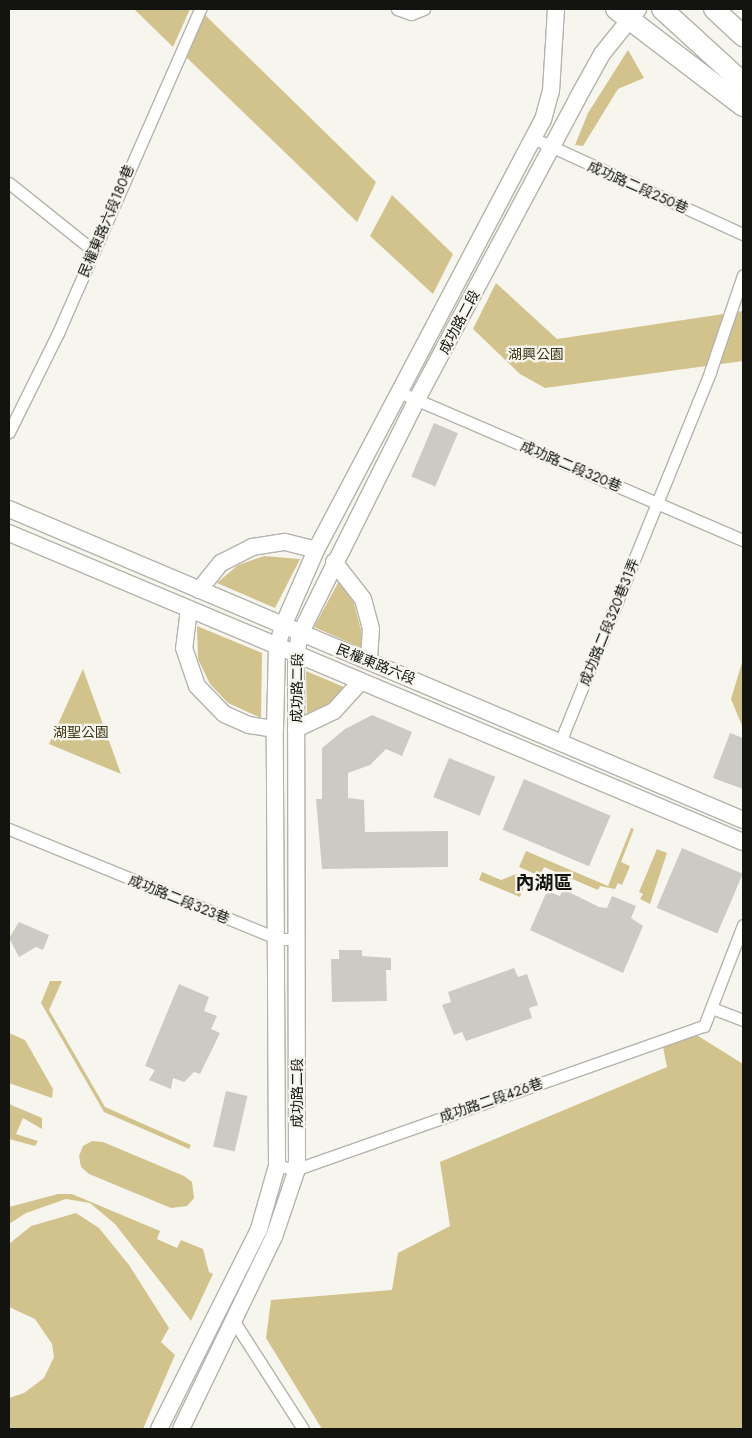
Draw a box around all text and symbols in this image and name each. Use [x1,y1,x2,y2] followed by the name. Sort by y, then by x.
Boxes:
[585,157,691,217] street label: 成功路二段250巷
[75,162,137,280] street label: 民權東路六段180巷
[435,287,483,357] street label: 成功路二段
[508,346,564,362] park label: 湖興公園
[518,437,624,495] street label: 成功路二段320巷
[576,556,642,688] street label: 成功路二段320巷31弄
[334,640,418,688] street label: 民權東路六段
[288,653,306,723] street label: 成功路二段
[53,724,109,740] park label: 湖聖公園
[126,871,232,927] street label: 成功路二段323巷
[516,872,572,894] district label: 內湖區
[289,1058,305,1128] street label: 成功路二段
[437,1074,545,1126] street label: 成功路二段426巷

